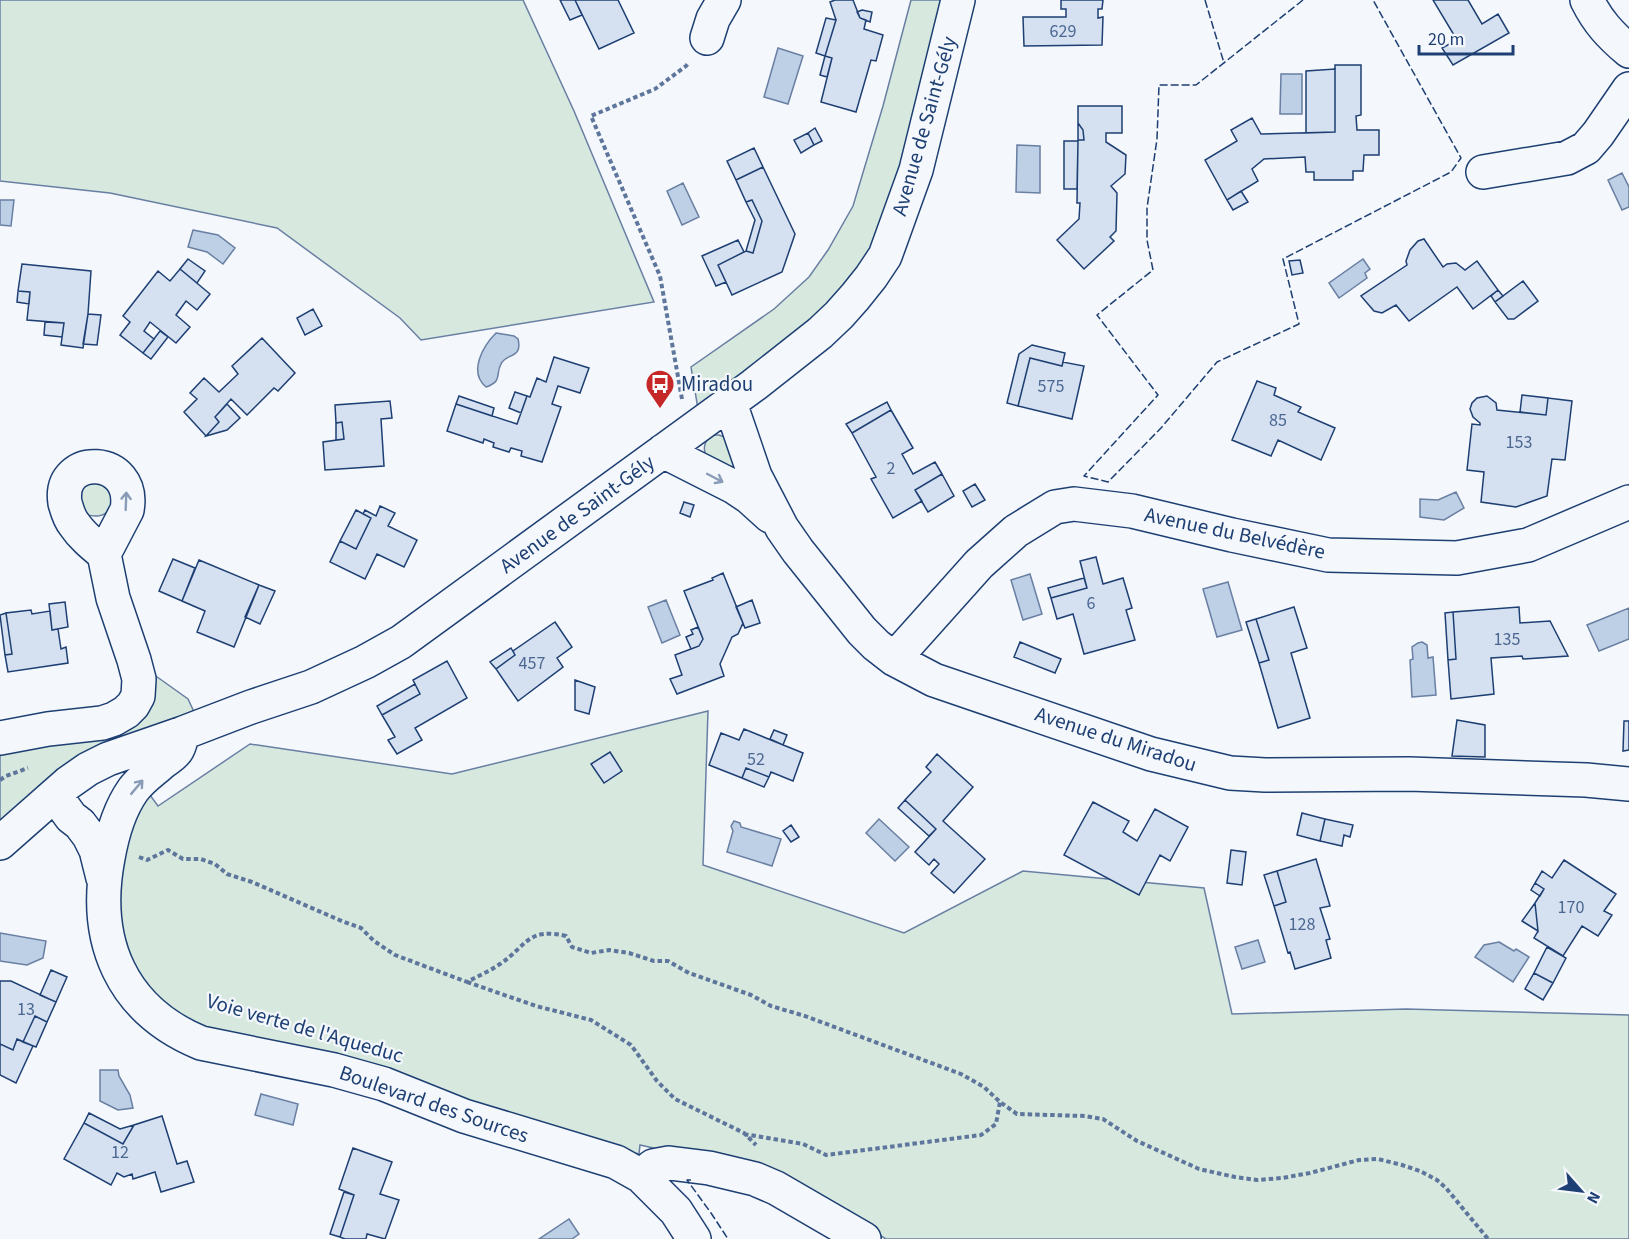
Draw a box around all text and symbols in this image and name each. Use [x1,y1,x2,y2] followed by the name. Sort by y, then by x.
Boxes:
[1419,18,1514,56] scale bar
[1050,19,1076,44] house number: 629
[1428,27,1464,52] text: 20 m
[884,33,964,219] street label: Avenue de Saint-Gély
[644,368,676,410] bus stop icon: Miradou
[681,369,753,399] place label: Miradou
[1038,374,1064,399] house number: 575
[1269,408,1287,433] house number: 85
[1506,430,1532,455] house number: 153
[493,447,661,581] street label: Avenue de Saint-Gély
[887,456,896,481] house number: 2
[706,472,724,484] one-way arrow
[121,492,132,511] one-way arrow
[1142,499,1328,567] street label: Avenue du Belvédère
[1087,591,1096,616] house number: 6
[1494,627,1520,652] house number: 135
[519,651,545,676] house number: 457
[1031,699,1201,779] street label: Avenue du Miradou
[747,747,765,772] house number: 52
[131,779,144,795] one-way arrow
[1558,895,1584,920] house number: 170
[1289,912,1315,937] house number: 128
[203,985,407,1071] street label: Voie verte de l'Aqueduc
[17,997,35,1022] house number: 13
[335,1058,533,1151] street label: Boulevard des Sources
[111,1140,129,1165] house number: 12
[1551,1161,1611,1221] north arrow
[1581,1188,1606,1207] text: N

